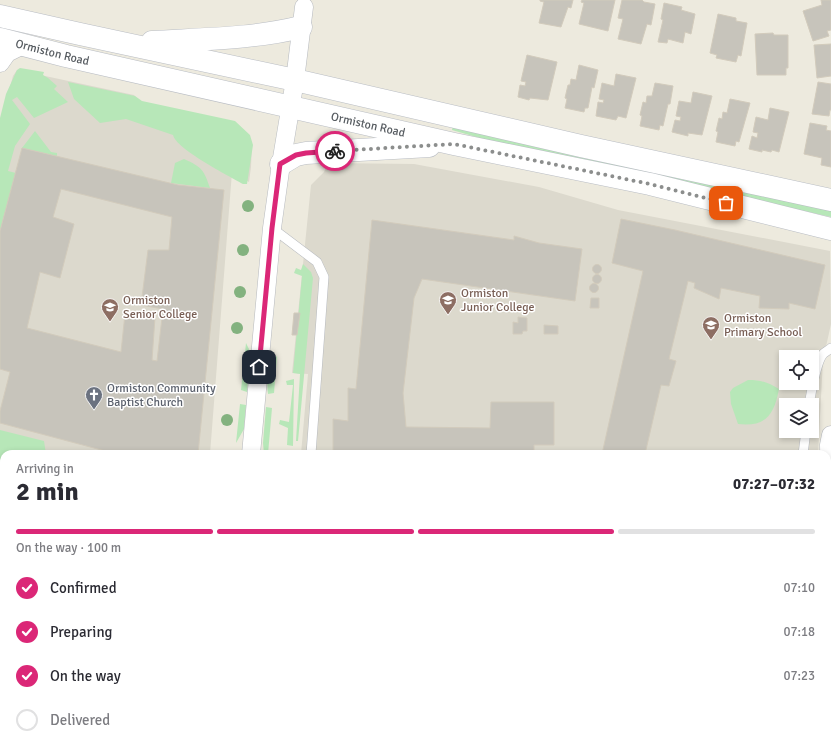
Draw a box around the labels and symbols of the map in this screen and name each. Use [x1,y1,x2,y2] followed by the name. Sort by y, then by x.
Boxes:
[14,36,91,69] street label: Ormiston Road
[330,109,407,140] street label: Ormiston Road
[315,131,355,171] courier
[709,186,743,220] pin
[461,286,535,315] place label: Ormiston Junior College
[438,290,458,315] school or university icon: Ormiston Junior College
[123,293,197,322] place label: Ormiston Senior College
[100,297,120,322] school or university icon: Ormiston Senior College
[724,311,802,340] place label: Ormiston Primary School
[701,315,721,340] school or university icon: Ormiston Primary School
[242,350,276,384] pin
[107,381,216,410] place label: Ormiston Community Baptist Church
[84,385,104,410] church icon: Ormiston Community Baptist Church

